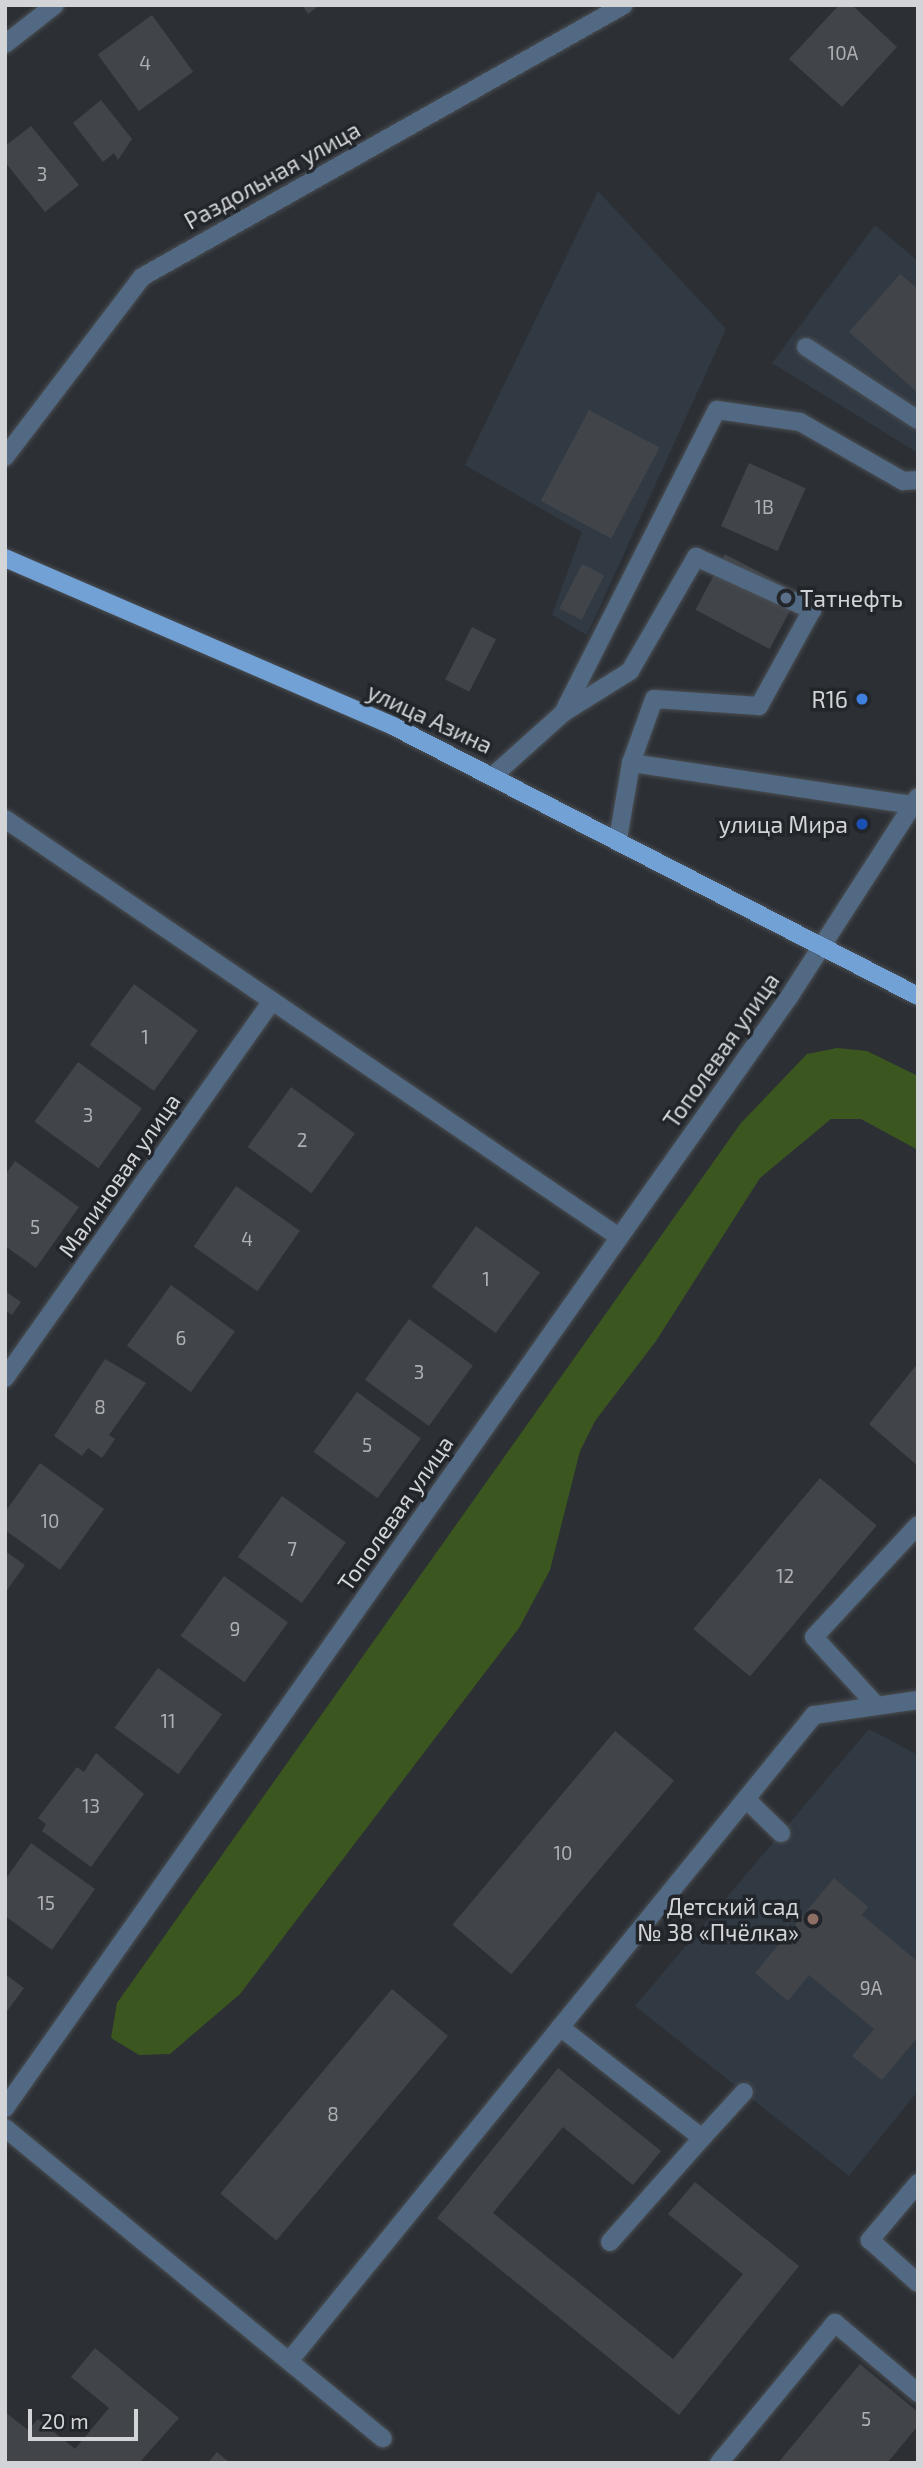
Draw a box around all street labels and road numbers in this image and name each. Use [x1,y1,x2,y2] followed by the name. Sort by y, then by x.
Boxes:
[179,115,365,235] street label: Раздольная улица
[363,677,497,759] street label: улица Азина
[657,967,785,1133] street label: Тополевая улица
[52,1088,186,1262] street label: Малиновая улица
[331,1430,459,1596] street label: Тополевая улица

